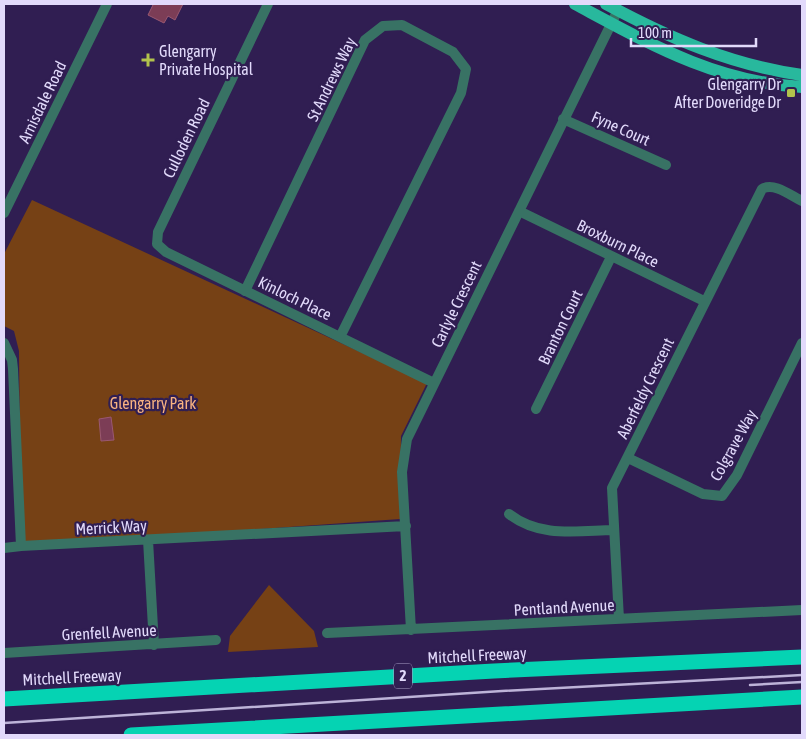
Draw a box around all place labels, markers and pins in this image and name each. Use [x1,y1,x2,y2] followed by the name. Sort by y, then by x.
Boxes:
[159,42,254,79] place label: Glengarry Private Hospital
[141,53,155,67] marker: Glengarry Private Hospital
[674,75,781,112] place label: Glengarry Dr After Doveridge Dr
[785,87,797,99] marker: Glengarry Dr After Doveridge Dr

